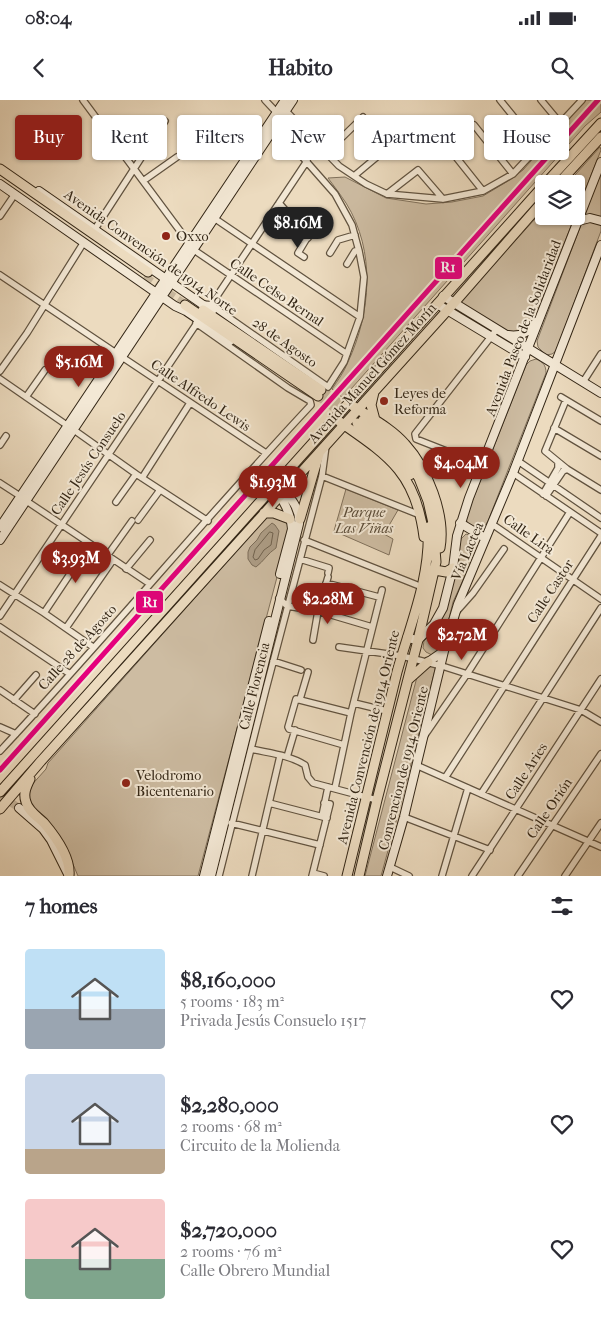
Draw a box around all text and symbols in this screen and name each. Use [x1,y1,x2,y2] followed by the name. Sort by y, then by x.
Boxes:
[25,7,71,29] text: 08:04
[25,54,53,82] icon: back
[548,54,576,82] icon: search
[268,55,333,81] text: Habito
[15,115,82,160] chip: Buy
[92,115,167,160] chip: Rent
[177,115,262,160] chip: Filters
[272,115,344,160] chip: New
[354,115,474,160] chip: Apartment
[484,115,569,160] chip: House
[535,175,585,225] map controls
[535,175,585,225] button: layers
[60,185,241,319] street label: Avenida Convención de 1914 Norte
[257,206,339,249] pin: $8.16M
[274,213,322,232] text: $8.16M
[176,228,209,245] place label: Oxxo
[160,230,172,242] marker: Oxxo
[482,237,565,420] street label: Avenida Paseo de la Solidaridad
[227,255,327,330] street label: Calle Celso Bernal
[434,256,463,280] line badge: R1
[440,259,456,276] text: R1
[304,300,440,448] street label: Avenida Manuel Gómez Morín
[249,314,321,371] street label: 28 de Agosto
[38,346,120,388] pin: $5.16M
[55,352,103,371] text: $5.16M
[148,356,254,435] street label: Calle Alfredo Lewis
[394,385,447,418] place label: Leyes de Reforma
[378,395,390,407] marker: Leyes de Reforma
[47,408,130,519] street label: Calle Jesús Consuelo
[420,446,502,489] pin: $4.04M
[434,453,488,472] text: $4.04M
[232,466,314,508] pin: $1.93M
[250,472,296,491] text: $1.93M
[334,504,394,537] park label: Parque Las Viñas
[500,511,558,558] street label: Calle Lira
[447,519,488,584] street label: Vía Lactea
[35,542,117,584] pin: $3.93M
[52,548,100,567] text: $3.93M
[524,556,577,626] street label: Calle Castor
[287,582,369,625] pin: $2.28M
[302,589,354,608] text: $2.28M
[135,590,164,614] line badge: R1
[142,594,158,611] text: R1
[35,601,120,694] street label: Calle 28 de Agosto
[421,618,503,661] pin: $2.72M
[437,625,487,644] text: $2.72M
[333,628,403,847] street label: Avenida Convención de 1914 Oriente
[235,640,274,732] street label: Calle Florencia
[375,684,432,852] street label: Convencion de 1914 Oriente
[502,740,551,803] street label: Calle Aries
[135,767,214,800] place label: Velodromo Bicentenario
[523,775,576,842] street label: Calle Orión
[120,777,132,789] marker: Velodromo Bicentenario
[548,892,576,920] icon: filters
[25,894,97,918] text: 7 homes
[180,968,276,992] text: $8,160,000
[65,969,125,1029] icon: home
[548,985,576,1013] icon: heart
[180,992,284,1011] text: 5 rooms · 183 m²
[180,1011,366,1030] text: Privada Jesús Consuelo 1517
[180,1093,279,1117] text: $2,280,000
[65,1094,125,1154] icon: home
[548,1110,576,1138] icon: heart
[180,1117,282,1136] text: 2 rooms · 68 m²
[180,1136,340,1155] text: Circuito de la Molienda
[180,1218,277,1242] text: $2,720,000
[65,1219,125,1279] icon: home
[548,1235,576,1263] icon: heart
[180,1242,281,1261] text: 2 rooms · 76 m²
[180,1261,330,1280] text: Calle Obrero Mundial

